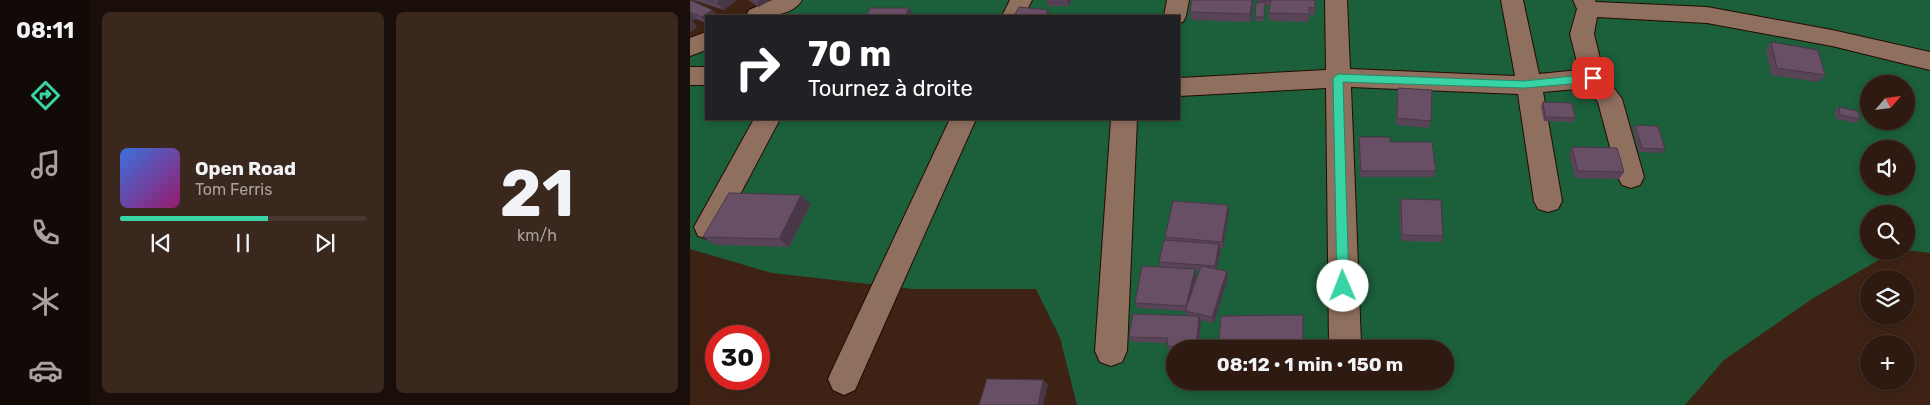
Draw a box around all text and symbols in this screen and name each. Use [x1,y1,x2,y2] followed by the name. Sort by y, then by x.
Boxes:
[16,17,74,44] text: 08:11
[808,33,891,75] text: 70 m
[725,35,790,100] icon: right
[1572,57,1614,99] pin
[1579,64,1607,92] icon: arrive
[808,75,973,102] text: Tournez à droite
[1860,75,1915,130] north arrow
[1860,75,1915,390] map controls
[28,78,63,113] icon: directions
[1860,140,1915,195] button: sound
[28,147,63,182] icon: music
[500,155,574,232] text: 21
[195,157,296,180] text: Open Road
[195,180,272,199] text: Tom Ferris
[1860,205,1915,260] button: search
[28,215,63,250] icon: phone
[517,226,557,245] text: km/h
[147,229,175,257] icon: previous
[229,229,257,257] icon: pause
[311,229,339,257] icon: next
[1316,259,1368,311] position arrow
[1860,270,1915,325] button: layers
[28,284,63,319] icon: climate
[705,325,770,390] speed limit sign: 30
[1860,335,1915,390] button: +
[28,353,63,388] icon: car
[1217,353,1403,376] text: 08:12 · 1 min · 150 m

